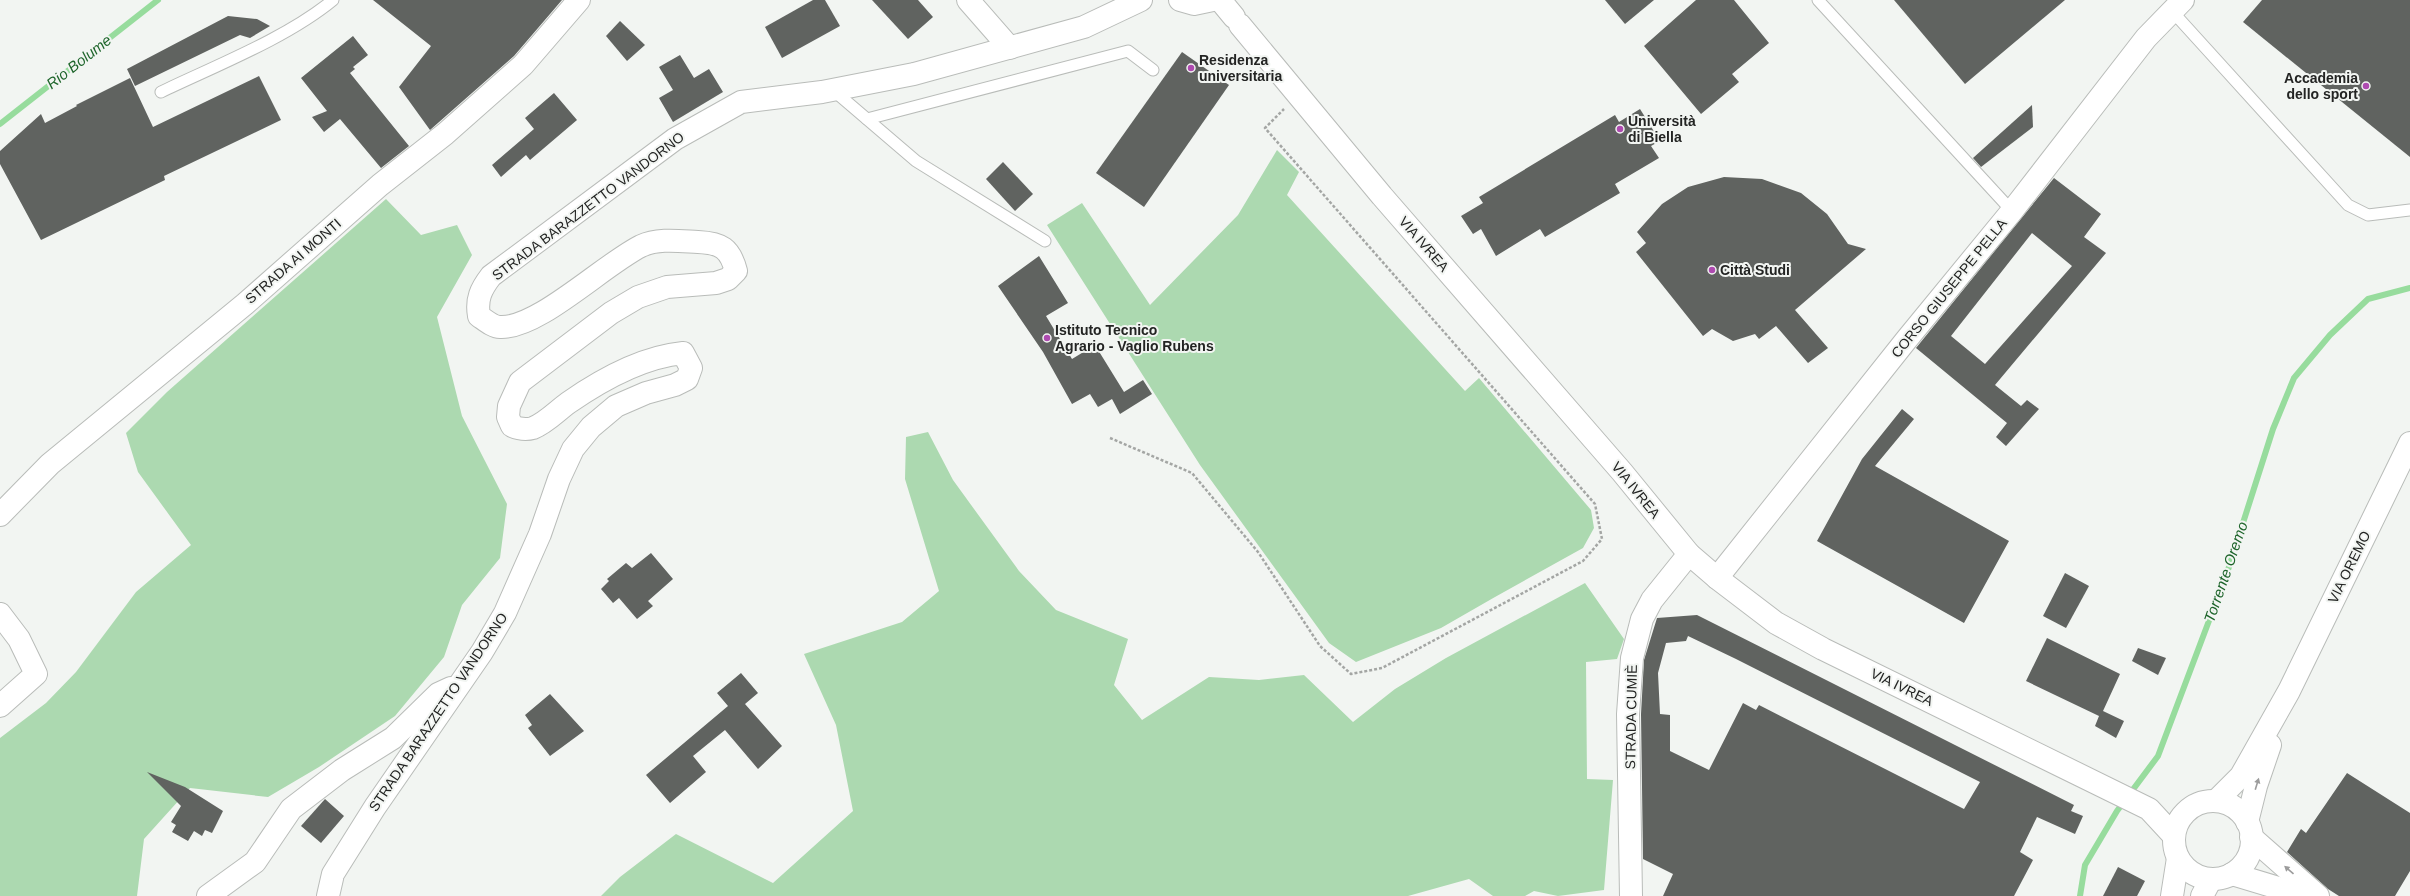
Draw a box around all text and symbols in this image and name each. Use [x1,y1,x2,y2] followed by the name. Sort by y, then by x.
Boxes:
[43,31,114,92] water label: Rio Bolume
[1199,52,1282,84] place label: Residenza universitaria
[1186,63,1196,73] marker: Residenza universitaria
[2284,70,2358,102] place label: Accademia dello sport
[2361,81,2371,91] marker: Accademia dello sport
[1628,113,1696,145] place label: Università di Biella
[1615,124,1625,134] marker: Università di Biella
[489,129,687,283] street label: STRADA BARAZZETTO VANDORNO
[1396,213,1453,275] street label: VIA IVREA
[242,215,344,307] street label: STRADA AI MONTI
[1888,215,2010,361] street label: CORSO GIUSEPPE PELLA
[1720,262,1790,278] place label: Città Studi
[1707,265,1717,275] marker: Città Studi
[1055,322,1214,354] place label: Istituto Tecnico Agrario - Vaglio Rubens
[1042,333,1052,343] marker: Istituto Tecnico Agrario - Vaglio Rubens
[1608,459,1664,522] street label: VIA IVREA
[2200,519,2251,624] water label: Torrente Oremo
[2325,528,2373,606] street label: VIA OREMO
[365,610,511,814] street label: STRADA BARAZZETTO VANDORNO
[1622,664,1640,770] street label: STRADA CUMIÈ
[1868,665,1937,709] street label: VIA IVREA
[2254,778,2260,790] one-way arrow
[2284,865,2295,874] one-way arrow

